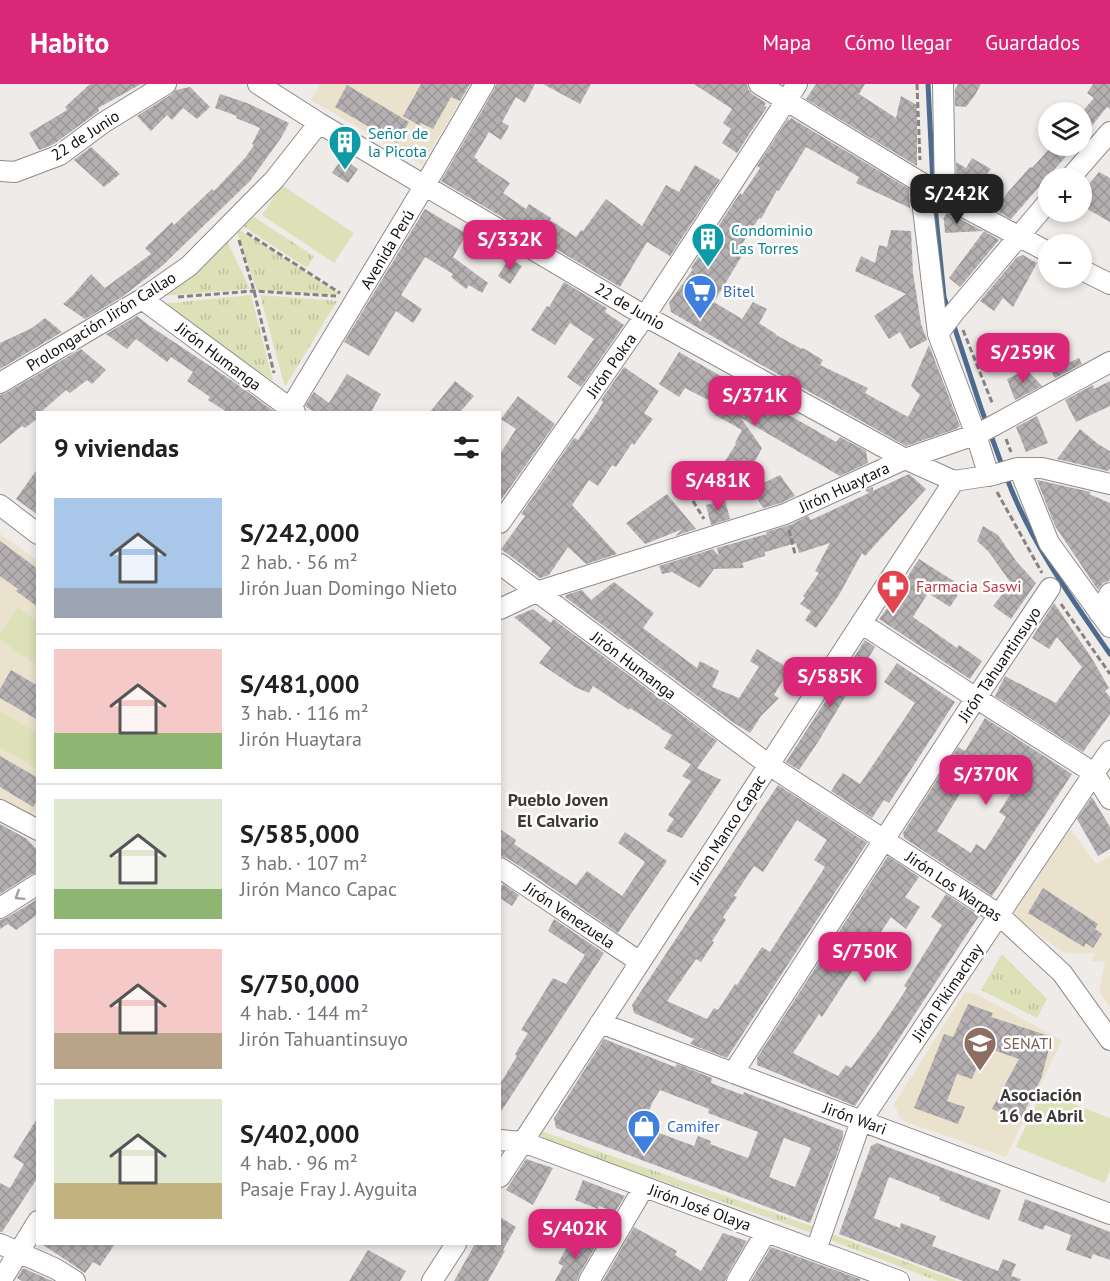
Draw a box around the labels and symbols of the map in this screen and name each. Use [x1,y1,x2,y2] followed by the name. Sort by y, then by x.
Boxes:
[47,105,123,165] street label: 22 de Junio
[368,123,428,161] place label: Señor de la Picota
[327,124,363,171] building icon: Señor de la Picota
[908,174,1006,225] pin: S/242K
[356,206,418,292] street label: Avenida Perú
[461,220,559,271] pin: S/332K
[731,220,813,258] place label: Condominio Las Torres
[690,221,726,268] building icon: Condominio Las Torres
[22,267,180,375] street label: Prolongación Jirón Callao
[682,273,718,320] supermarket icon: Bitel
[591,278,669,334] street label: 22 de Junio
[723,281,755,301] place label: Bitel
[172,317,266,395] street label: Jirón Humanga
[581,329,640,402] street label: Jirón Pokra
[974,333,1072,384] pin: S/259K
[706,376,804,427] pin: S/371K
[795,457,892,517] street label: Jirón Huaytara
[669,461,767,512] pin: S/481K
[875,568,911,615] pharmacy icon: Farmacia Saswi
[916,576,1022,596] place label: Farmacia Saswi
[953,603,1045,726] street label: Jirón Tahuantinsuyo
[587,626,681,704] street label: Jirón Humanga
[781,657,879,708] pin: S/585K
[937,755,1035,806] pin: S/370K
[684,771,770,888] street label: Jirón Manco Capac
[508,788,608,832] district label: Pueblo Joven El Calvario
[901,846,1006,926] street label: Jirón Los Warpas
[520,877,619,953] street label: Jirón Venezuela
[15,889,26,900] one-way arrow
[816,932,914,983] pin: S/750K
[906,939,987,1045] street label: Jirón Pikimachay
[962,1025,998,1072] school or university icon: SENATI
[1003,1033,1053,1053] place label: SENATI
[999,1083,1084,1127] district label: Asociación 16 de Abril
[820,1097,889,1139] street label: Jirón Wari
[626,1108,662,1155] shop icon: Camifer
[667,1116,720,1136] place label: Camifer
[645,1179,754,1235] street label: Jirón José Olaya
[526,1209,624,1260] pin: S/402K

